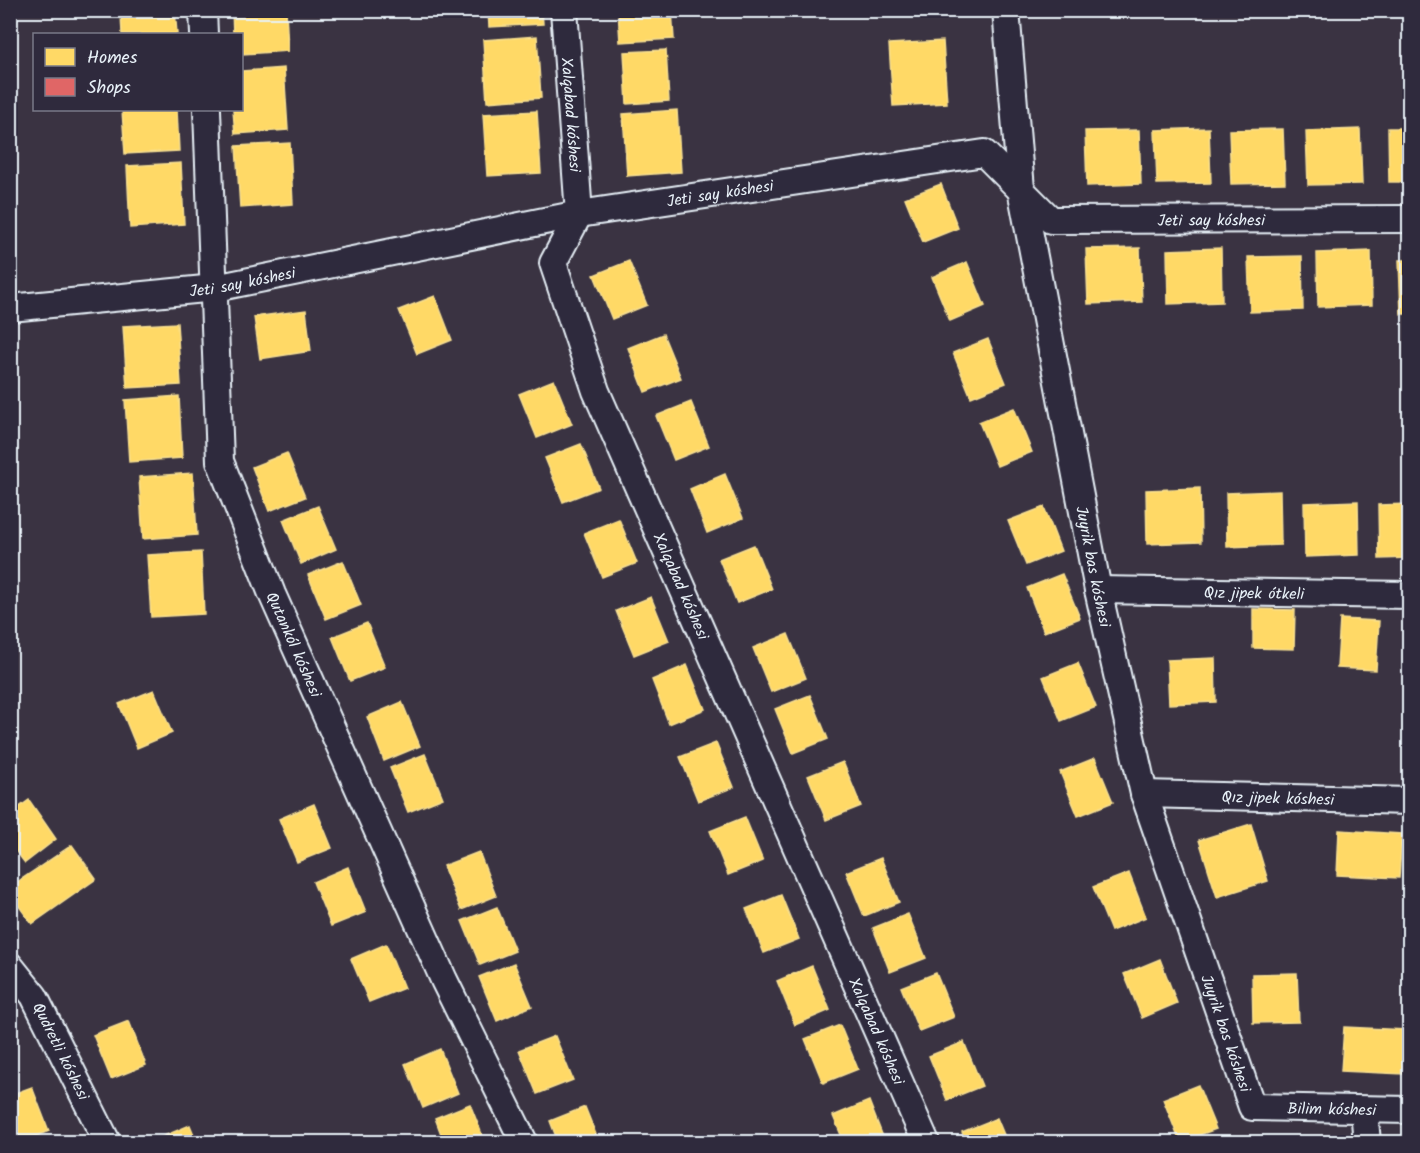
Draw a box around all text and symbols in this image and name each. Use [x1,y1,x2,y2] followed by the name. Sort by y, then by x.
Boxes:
[33,33,243,111] legend
[87,44,138,73] text: Homes
[554,57,587,174] street label: Xalqabad kóshesi
[87,74,131,103] text: Shops
[665,174,776,215] street label: Jeti say kóshesi
[1158,208,1266,234] street label: Jeti say kóshesi
[188,261,299,304] street label: Jeti say kóshesi
[1068,504,1117,631] street label: Juyrik bas kóshesi
[646,529,715,645] street label: Xalqabad kóshesi
[1204,581,1306,607] street label: Qız jipek ótkeli
[259,588,328,703] street label: Qutankól kóshesi
[1221,785,1336,813] street label: Qız jipek kóshesi
[1193,971,1257,1097] street label: Juyrik bas kóshesi
[841,974,911,1090] street label: Xalqabad kóshesi
[25,998,96,1106] street label: Qudretli kóshesi
[1287,1097,1378,1123] street label: Bilim kóshesi

